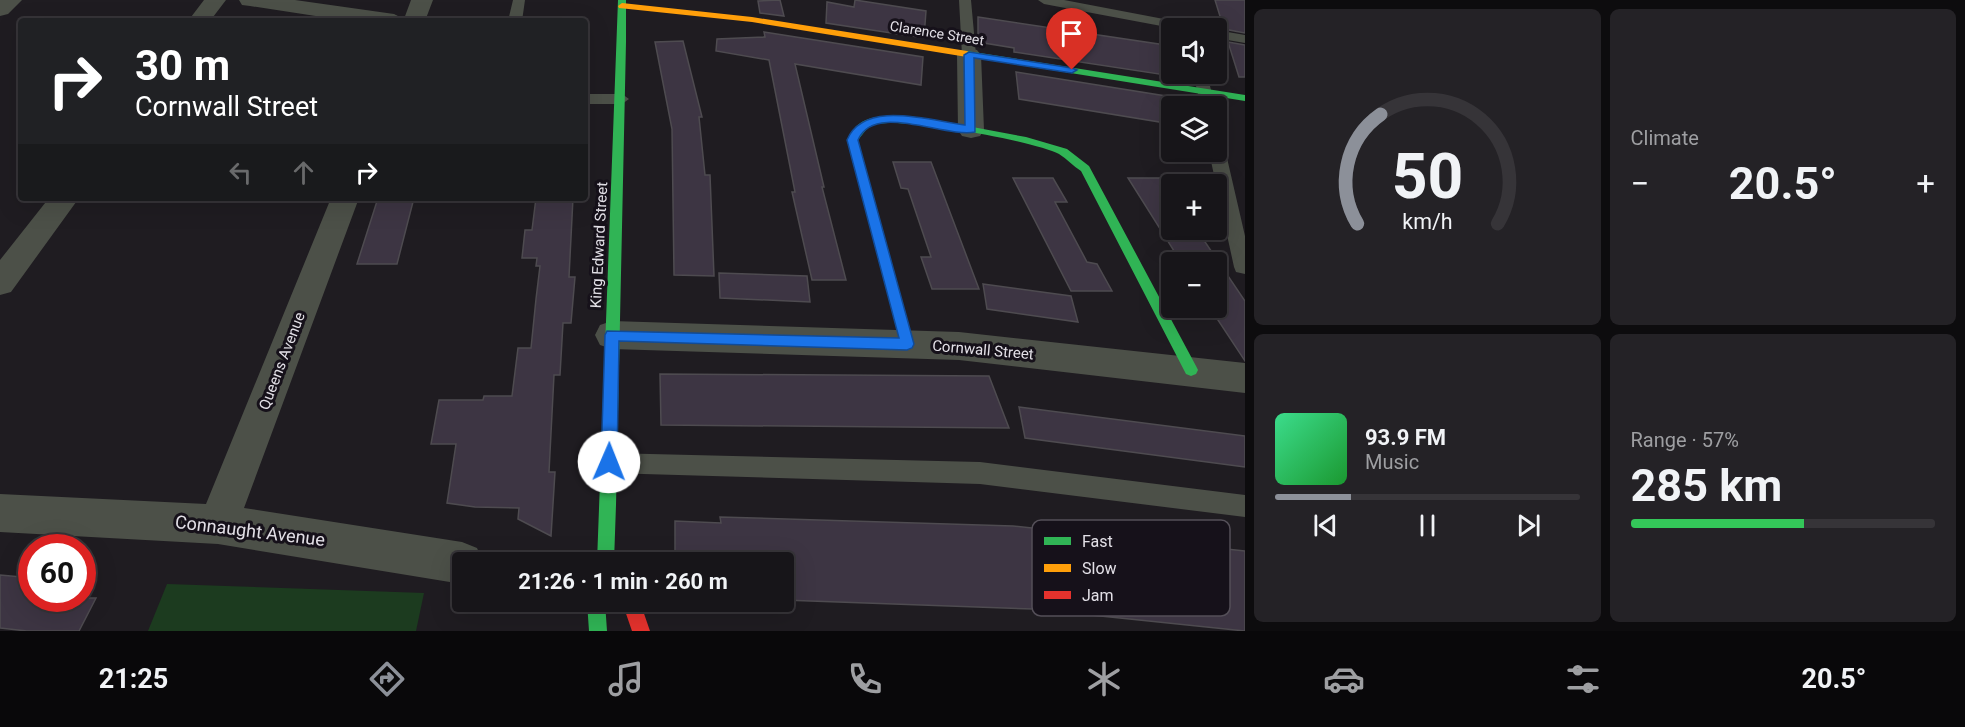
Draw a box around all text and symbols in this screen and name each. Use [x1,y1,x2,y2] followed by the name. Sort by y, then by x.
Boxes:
[1046,8,1097,70] pin
[1055,17,1088,50] icon: arrive
[889,18,986,48] street label: Clarence Street
[1161,18,1227,318] map controls
[1161,18,1227,84] button: sound
[135,41,230,90] text: 30 m
[36,42,114,120] icon: right
[135,91,318,123] text: Cornwall Street
[1161,96,1227,162] button: layers
[1631,126,1699,150] text: Climate
[1391,140,1463,213] text: 50
[224,156,257,189] icon: left
[287,156,320,189] icon: ahead
[350,156,383,189] icon: right
[1729,157,1837,210] text: 20.5°
[1631,164,1649,203] text: −
[1916,164,1935,203] text: +
[1161,174,1227,240] button: +
[587,181,611,309] street label: King Edward Street
[1402,209,1452,234] text: km/h
[1161,252,1227,318] button: −
[255,310,309,412] street label: Queens Avenue
[932,337,1035,363] street label: Cornwall Street
[1365,425,1446,450] text: 93.9 FM
[1631,428,1739,452] text: Range · 57%
[577,430,641,494] position arrow
[1365,450,1419,474] text: Music
[1631,459,1782,512] text: 285 km
[1309,509,1342,542] icon: previous
[1411,509,1444,542] icon: pause
[1512,509,1545,542] icon: next
[174,511,326,550] street label: Connaught Avenue
[1032,520,1230,616] legend
[1082,532,1113,551] text: Fast
[18,534,96,612] speed limit sign: 60
[1082,559,1117,578] text: Slow
[518,569,728,594] text: 21:26 · 1 min · 260 m
[1082,586,1114,605] text: Jam
[366,658,408,700] icon: directions
[605,658,647,700] icon: music
[844,658,886,700] icon: phone
[1083,658,1125,700] icon: climate
[1323,658,1365,700] icon: car
[1562,658,1604,700] icon: filters
[99,663,168,695] text: 21:25
[1801,663,1866,695] text: 20.5°

